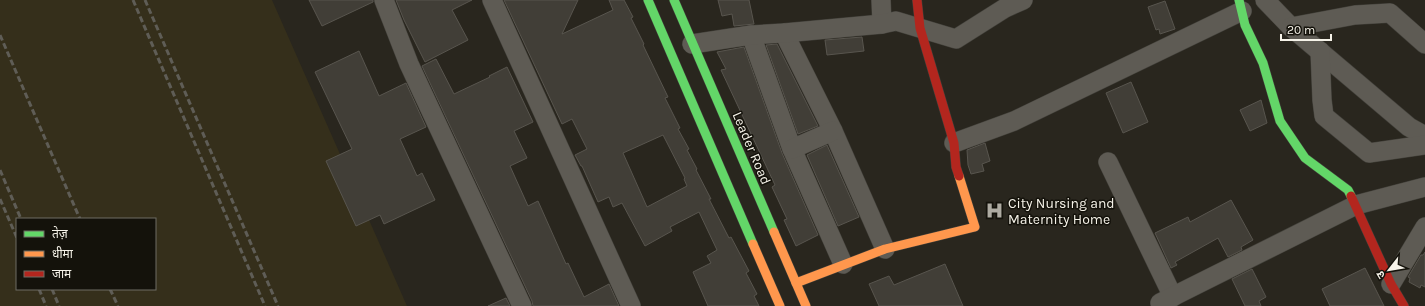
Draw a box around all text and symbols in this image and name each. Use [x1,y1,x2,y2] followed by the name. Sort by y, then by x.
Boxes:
[1281,16,1331,42] scale bar
[1287,23,1315,37] text: 20 m
[729,109,775,187] street label: Leader Road
[1008,195,1115,228] place label: City Nursing and Maternity Home
[985,201,1005,221] hospital icon: City Nursing and Maternity Home
[16,218,156,290] legend
[52,226,69,241] text: तेज़
[52,246,74,261] text: धीमा
[1369,250,1409,290] north arrow
[52,267,72,281] text: जाम
[1373,268,1388,281] text: उ

